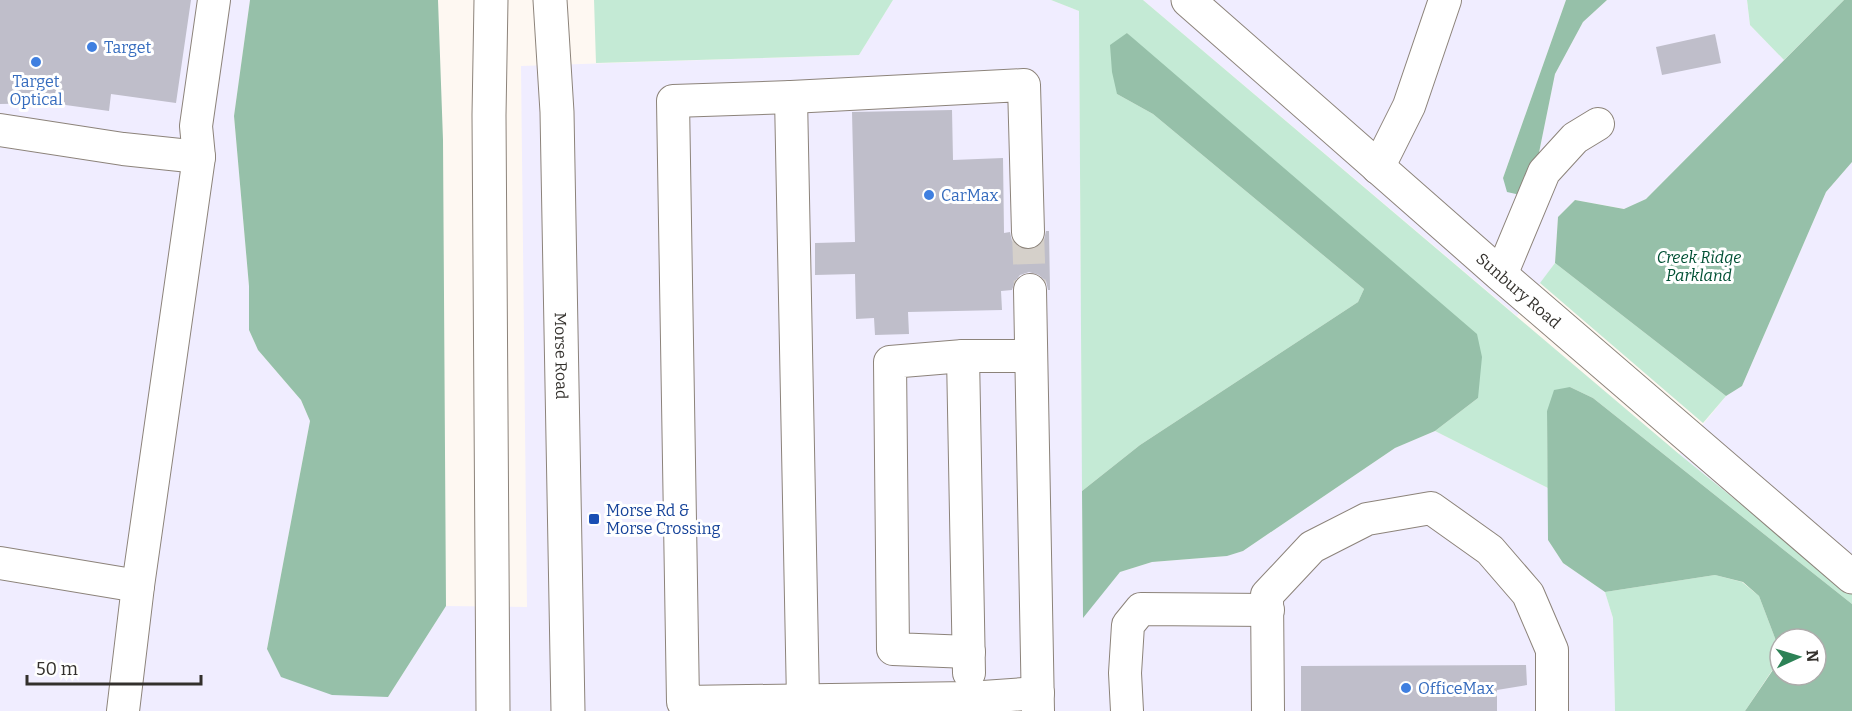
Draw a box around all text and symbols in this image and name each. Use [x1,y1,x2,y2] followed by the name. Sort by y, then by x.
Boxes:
[104,38,151,57] place label: Target
[85,40,99,54] marker: Target
[29,55,43,69] marker: Target Optical
[9,72,63,109] place label: Target Optical
[941,186,999,205] place label: CarMax
[922,188,936,202] marker: CarMax
[1657,248,1741,285] park label: Creek Ridge Parkland
[1473,249,1565,332] street label: Sunbury Road
[551,312,572,400] street label: Morse Road
[606,501,721,538] place label: Morse Rd & Morse Crossing
[587,512,601,526] marker: Morse Rd & Morse Crossing
[1768,627,1828,687] north arrow
[27,648,201,686] scale bar
[1803,649,1822,663] text: N
[36,658,78,680] text: 50 m
[1418,679,1494,698] place label: OfficeMax
[1399,681,1413,695] marker: OfficeMax

